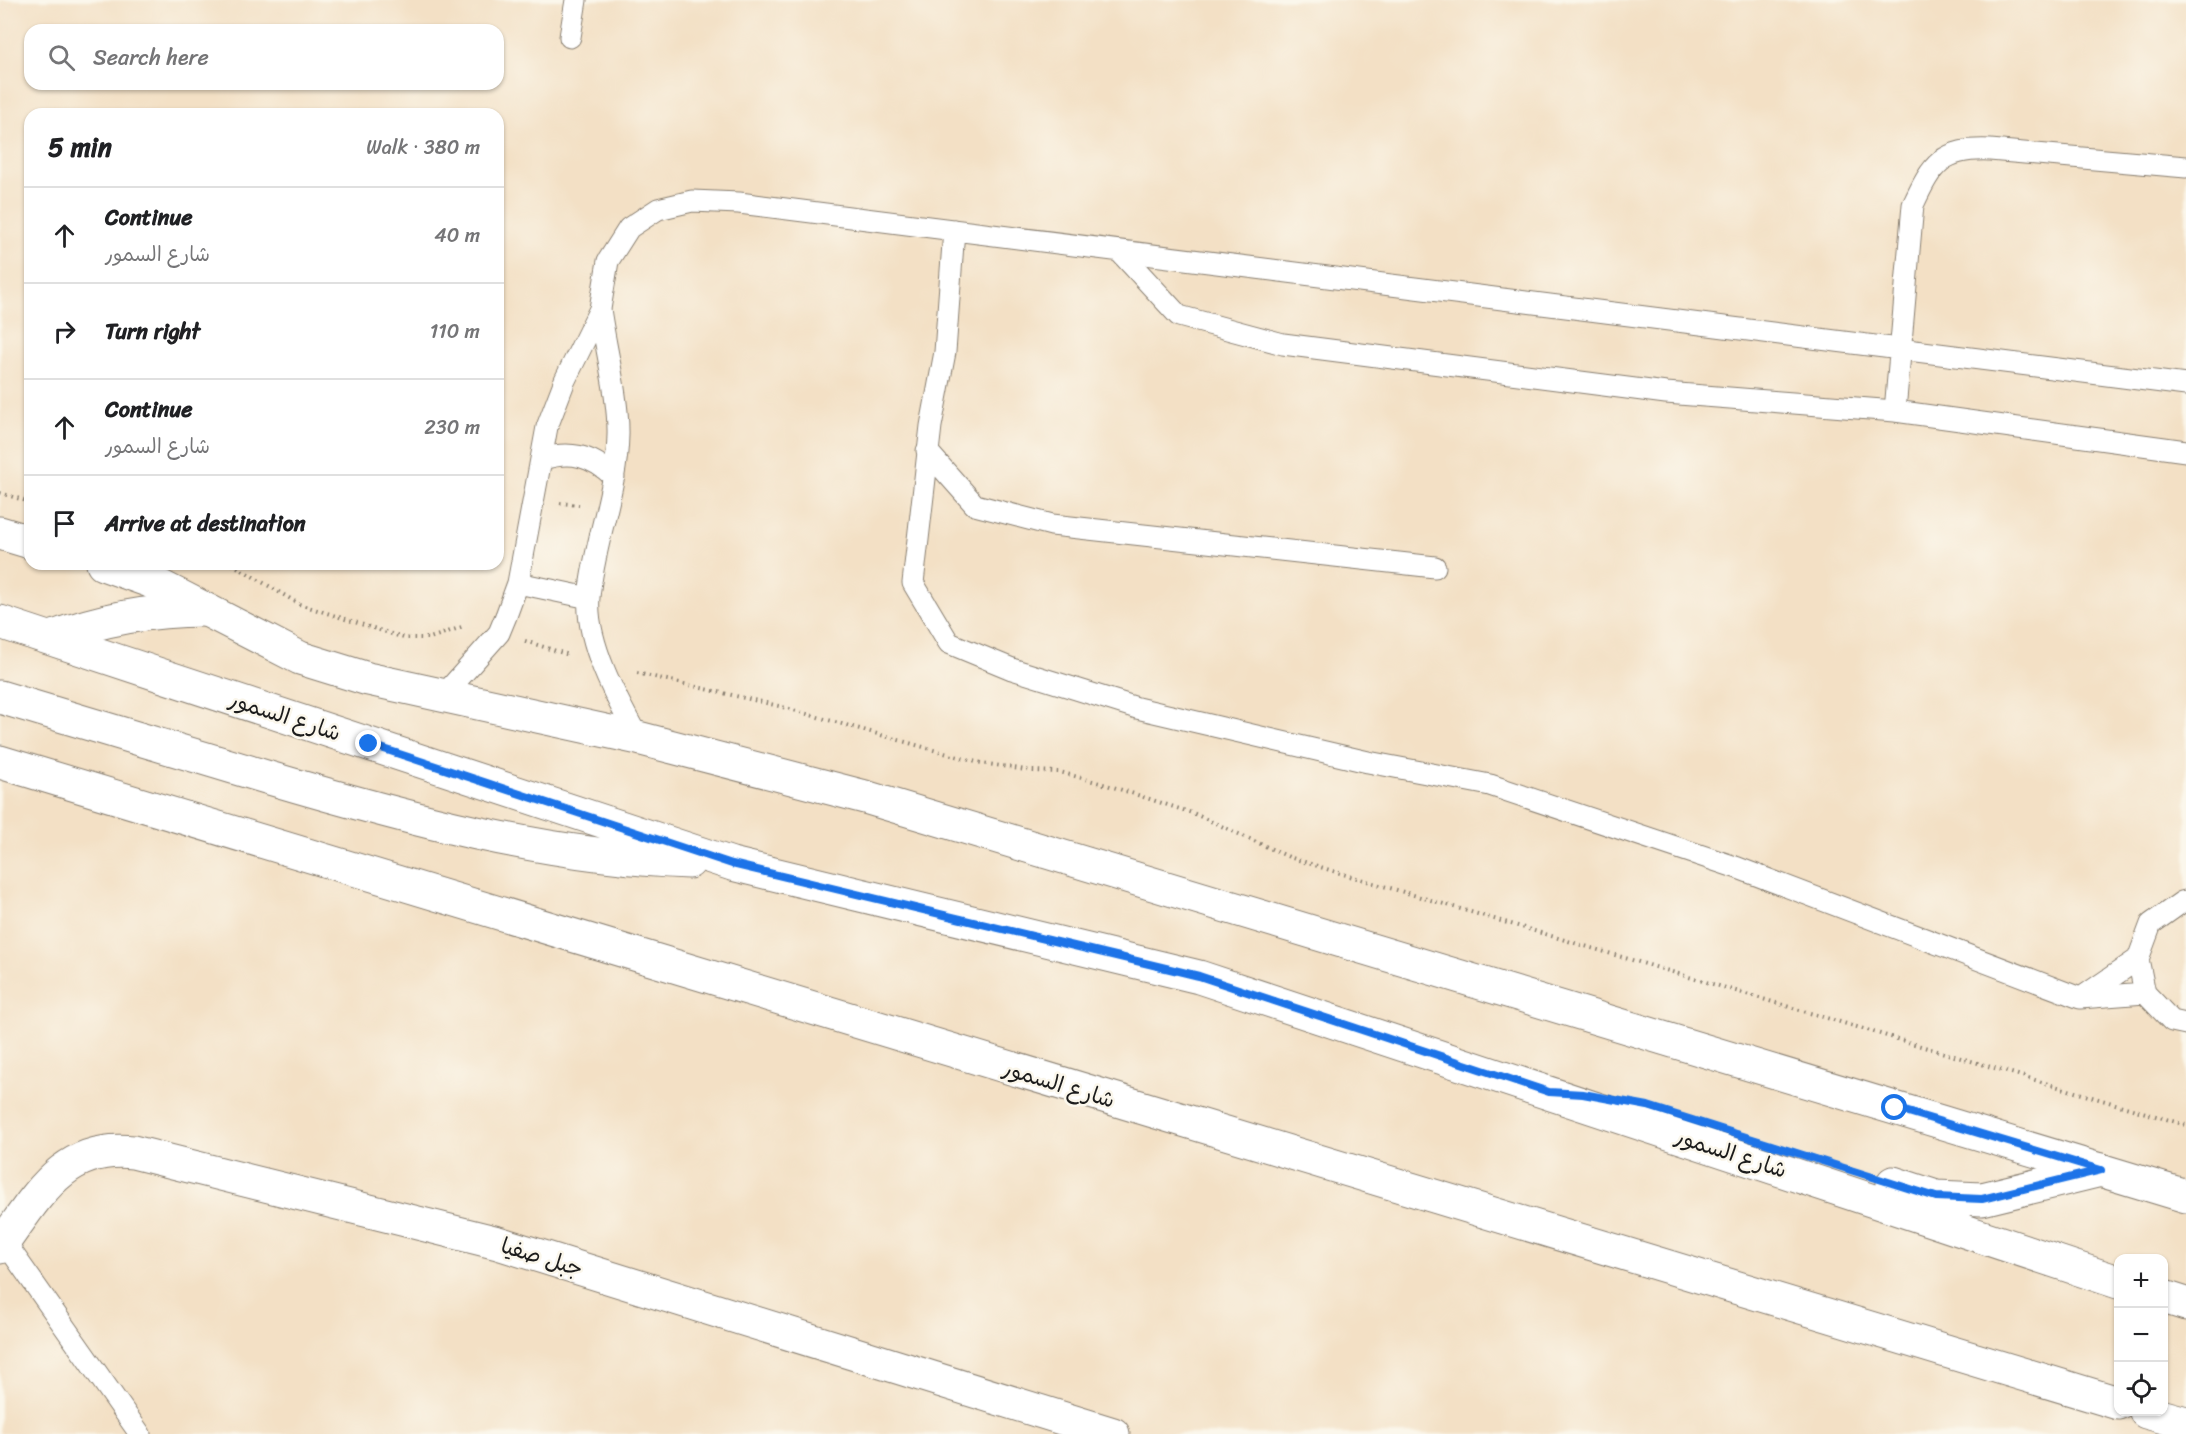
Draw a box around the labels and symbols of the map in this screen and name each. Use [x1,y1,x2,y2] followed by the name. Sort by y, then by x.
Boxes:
[223,679,346,752] street label: شارع السمور
[355,730,381,756] route end
[997,1048,1120,1120] street label: شارع السمور
[1881,1094,1907,1120] route start
[1669,1116,1792,1189] street label: شارع السمور
[496,1226,588,1288] street label: جبل صفيا

